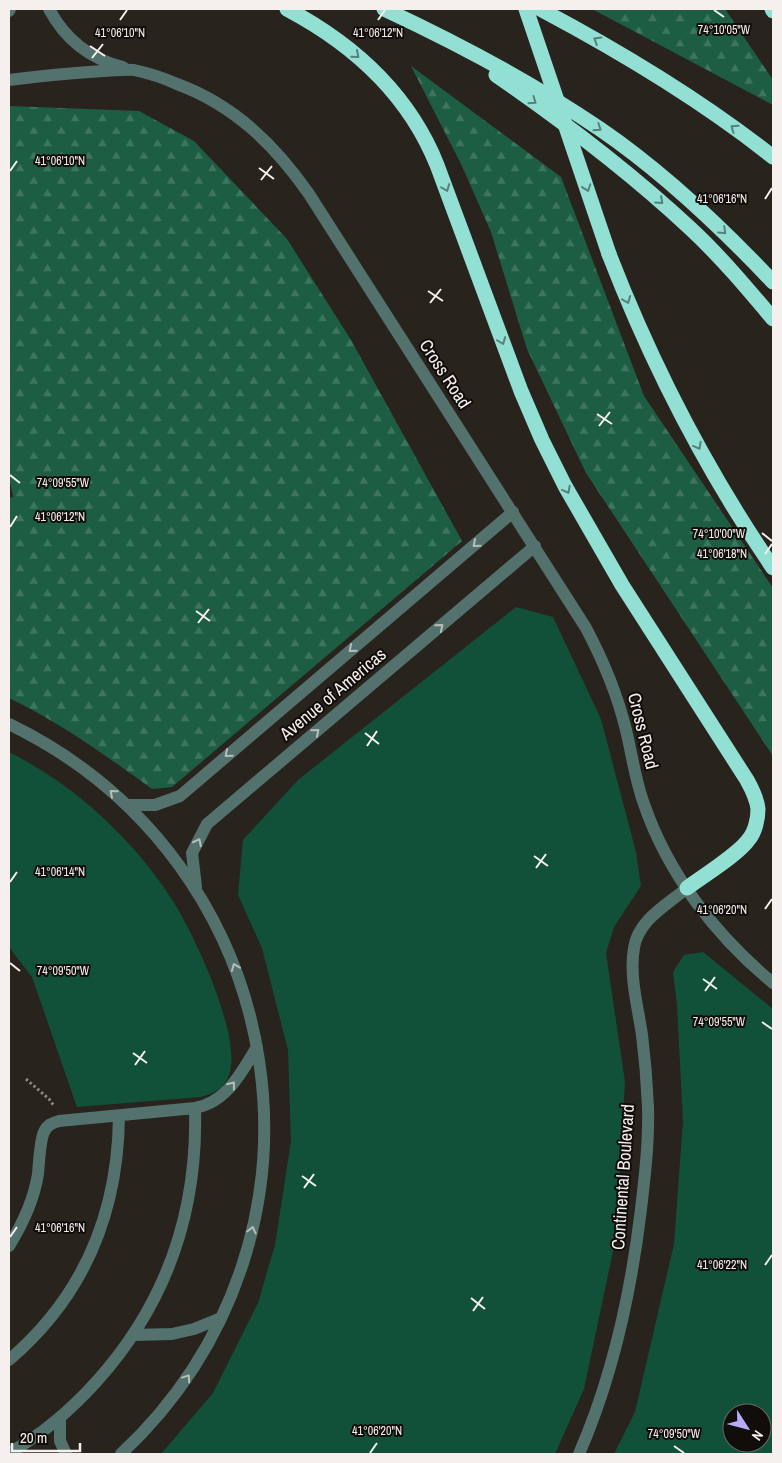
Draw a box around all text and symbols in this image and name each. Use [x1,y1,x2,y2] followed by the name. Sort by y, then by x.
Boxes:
[698,22,751,38] text: 74°10'05"W
[95,25,145,41] text: 41°06'10"N
[353,25,403,41] text: 41°06'12"N
[594,37,603,47] one-way arrow
[351,50,360,59] one-way arrow
[527,95,536,104] one-way arrow
[592,122,602,131] one-way arrow
[730,125,740,134] one-way arrow
[35,153,85,169] text: 41°06'10"N
[581,183,591,191] one-way arrow
[440,184,450,192] one-way arrow
[697,191,747,207] text: 41°06'16"N
[655,195,664,204] one-way arrow
[717,226,726,235] one-way arrow
[621,295,631,304] one-way arrow
[414,334,477,413] street label: Cross Road
[497,336,507,344] one-way arrow
[691,440,701,449] one-way arrow
[37,475,90,491] text: 74°09'55"W
[561,484,571,493] one-way arrow
[35,509,85,525] text: 41°06'12"N
[693,526,746,542] text: 74°10'00"W
[472,538,481,547] one-way arrow
[697,546,747,562] text: 41°06'18"N
[434,624,443,633] one-way arrow
[273,642,391,746] street label: Avenue of Americas
[349,643,358,652] one-way arrow
[622,690,665,772] street label: Cross Road
[310,729,319,738] one-way arrow
[225,749,234,757] one-way arrow
[110,790,119,798] one-way arrow
[192,838,202,847] one-way arrow
[35,864,85,880] text: 41°06'14"N
[697,902,747,918] text: 41°06'20"N
[37,963,90,979] text: 74°09'50"W
[230,963,241,972] one-way arrow
[693,1014,746,1030] text: 74°09'55"W
[226,1082,234,1091] one-way arrow
[605,1103,640,1251] street label: Continental Boulevard
[35,1220,85,1236] text: 41°06'16"N
[246,1225,257,1234] one-way arrow
[697,1257,747,1273] text: 41°06'22"N
[180,1374,190,1383] one-way arrow
[722,1403,772,1453] north arrow
[12,1420,80,1452] scale bar
[352,1423,402,1439] text: 41°06'20"N
[648,1426,701,1442] text: 74°09'50"W
[20,1427,47,1448] text: 20 m
[748,1427,767,1444] text: N

